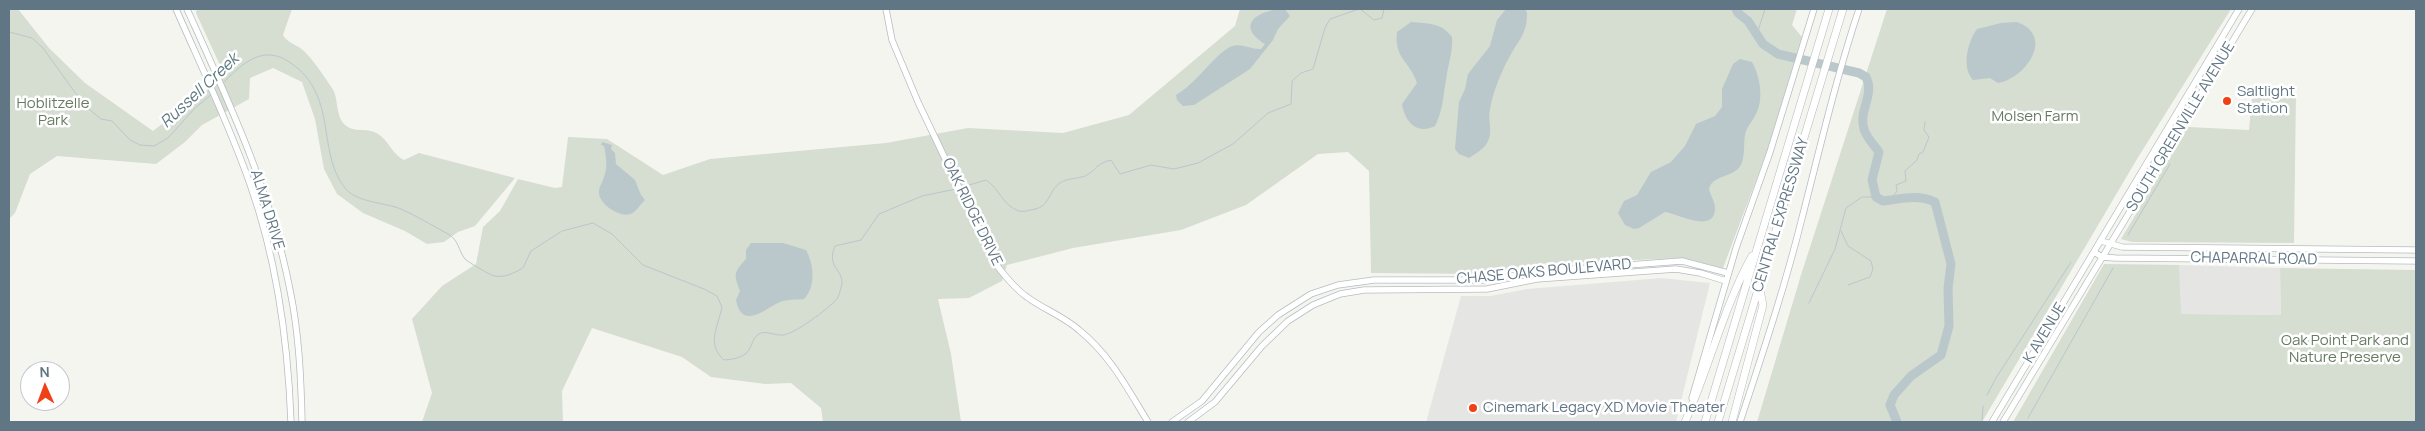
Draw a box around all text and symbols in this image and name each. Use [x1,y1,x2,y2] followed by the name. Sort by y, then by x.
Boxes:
[2123,39,2239,215] street label: SOUTH GREENVILLE AVENUE
[157,50,243,132] water label: Russell Creek
[2237,83,2295,118] place label: Saltlight Station
[17,95,89,130] park label: Hoblitzelle Park
[2221,95,2233,107] marker: Saltlight Station
[1991,108,2079,126] park label: Molsen Farm
[1749,135,1813,295] street label: CENTRAL EXPRESSWAY
[938,155,1006,269] street label: OAK RIDGE DRIVE
[246,168,288,252] street label: ALMA DRIVE
[2190,249,2318,269] street label: CHAPARRAL ROAD
[1456,255,1632,289] street label: CHASE OAKS BOULEVARD
[2020,300,2070,366] street label: K AVENUE
[2281,332,2409,367] park label: Oak Point Park and Nature Preserve
[20,361,70,411] north arrow
[39,362,50,381] text: N
[1483,399,1725,417] place label: Cinemark Legacy XD Movie Theater
[1467,402,1479,414] marker: Cinemark Legacy XD Movie Theater

